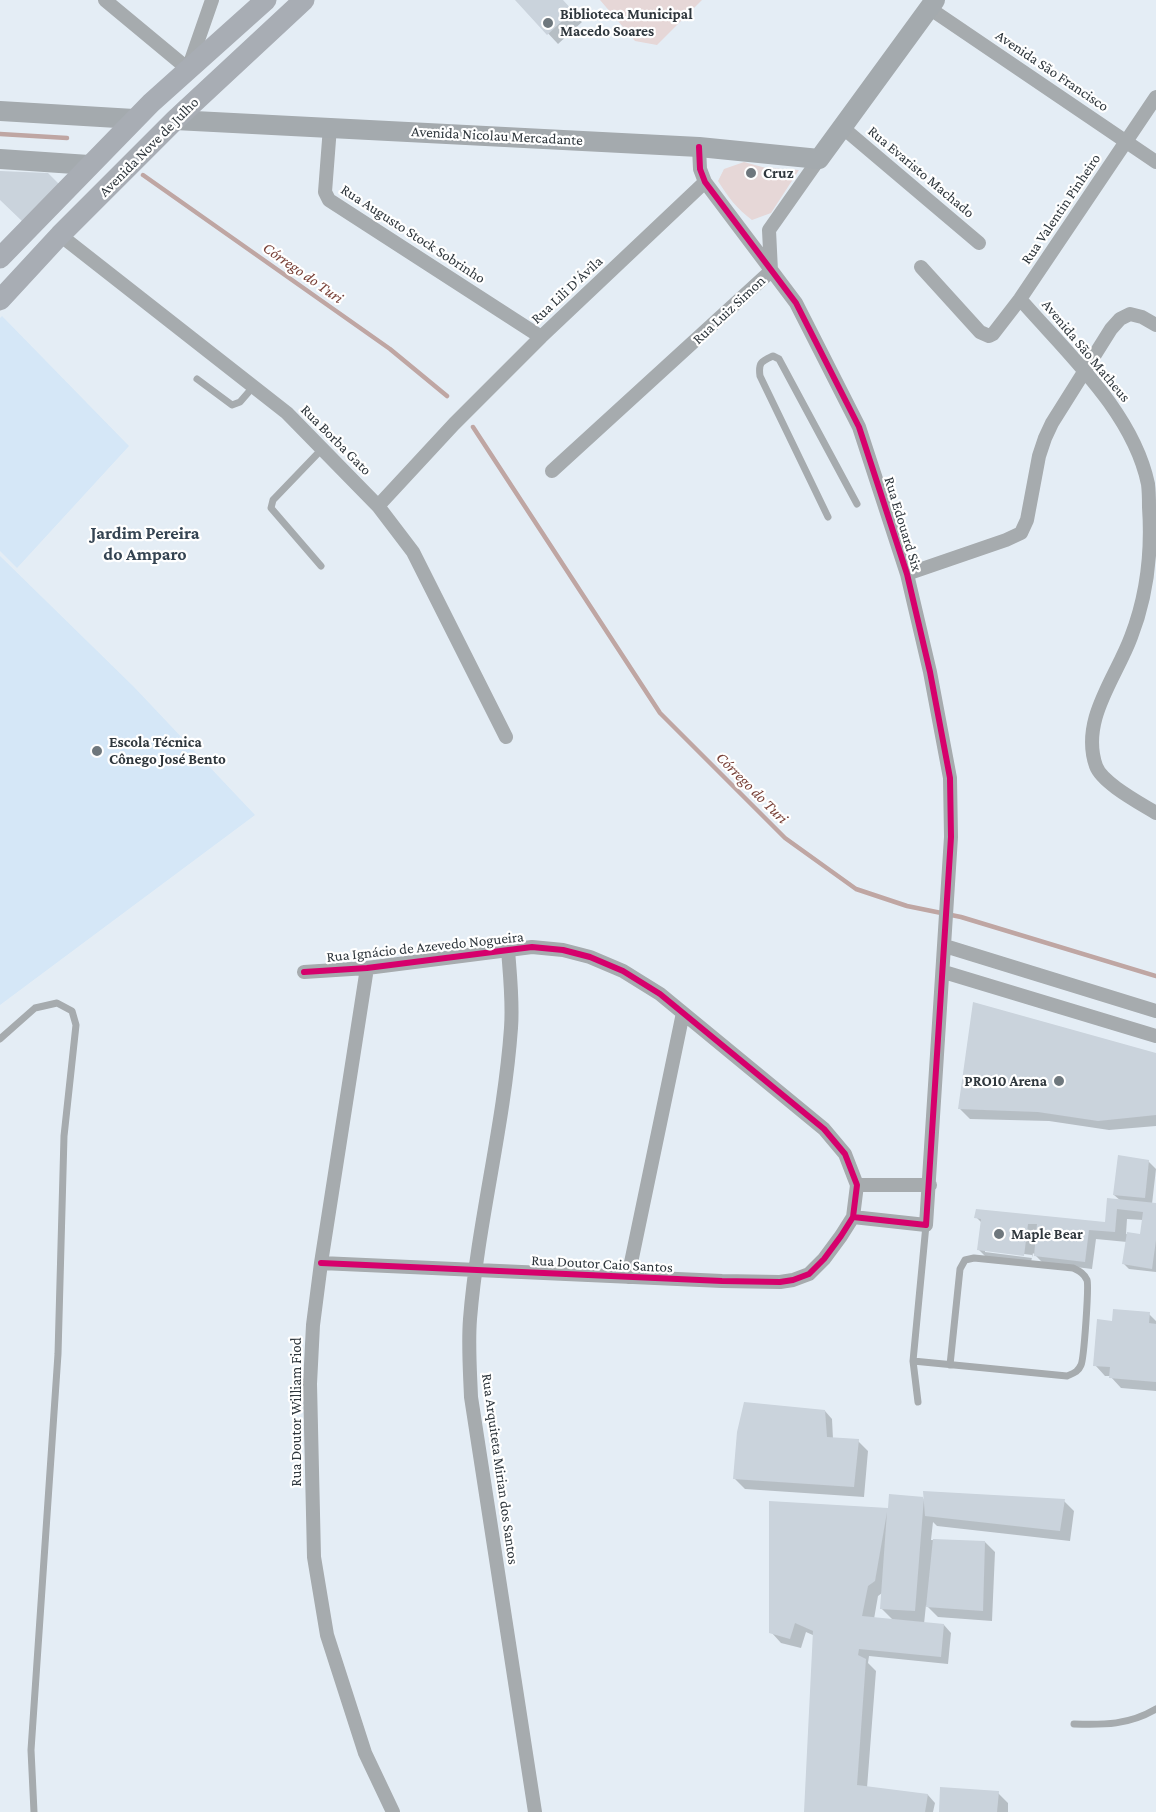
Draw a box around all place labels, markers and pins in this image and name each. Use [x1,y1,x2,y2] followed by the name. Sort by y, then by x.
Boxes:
[560,5,693,40] place label: Biblioteca Municipal Macedo Soares
[541,16,555,30] marker: Biblioteca Municipal Macedo Soares
[763,164,793,182] place label: Cruz
[744,166,758,180] marker: Cruz
[109,733,226,768] place label: Escola Técnica Cônego José Bento
[90,744,104,758] marker: Escola Técnica Cônego José Bento
[964,1072,1047,1090] place label: PRO10 Arena
[1052,1074,1066,1088] marker: PRO10 Arena
[1011,1225,1083,1243] place label: Maple Bear
[992,1227,1006,1241] marker: Maple Bear

